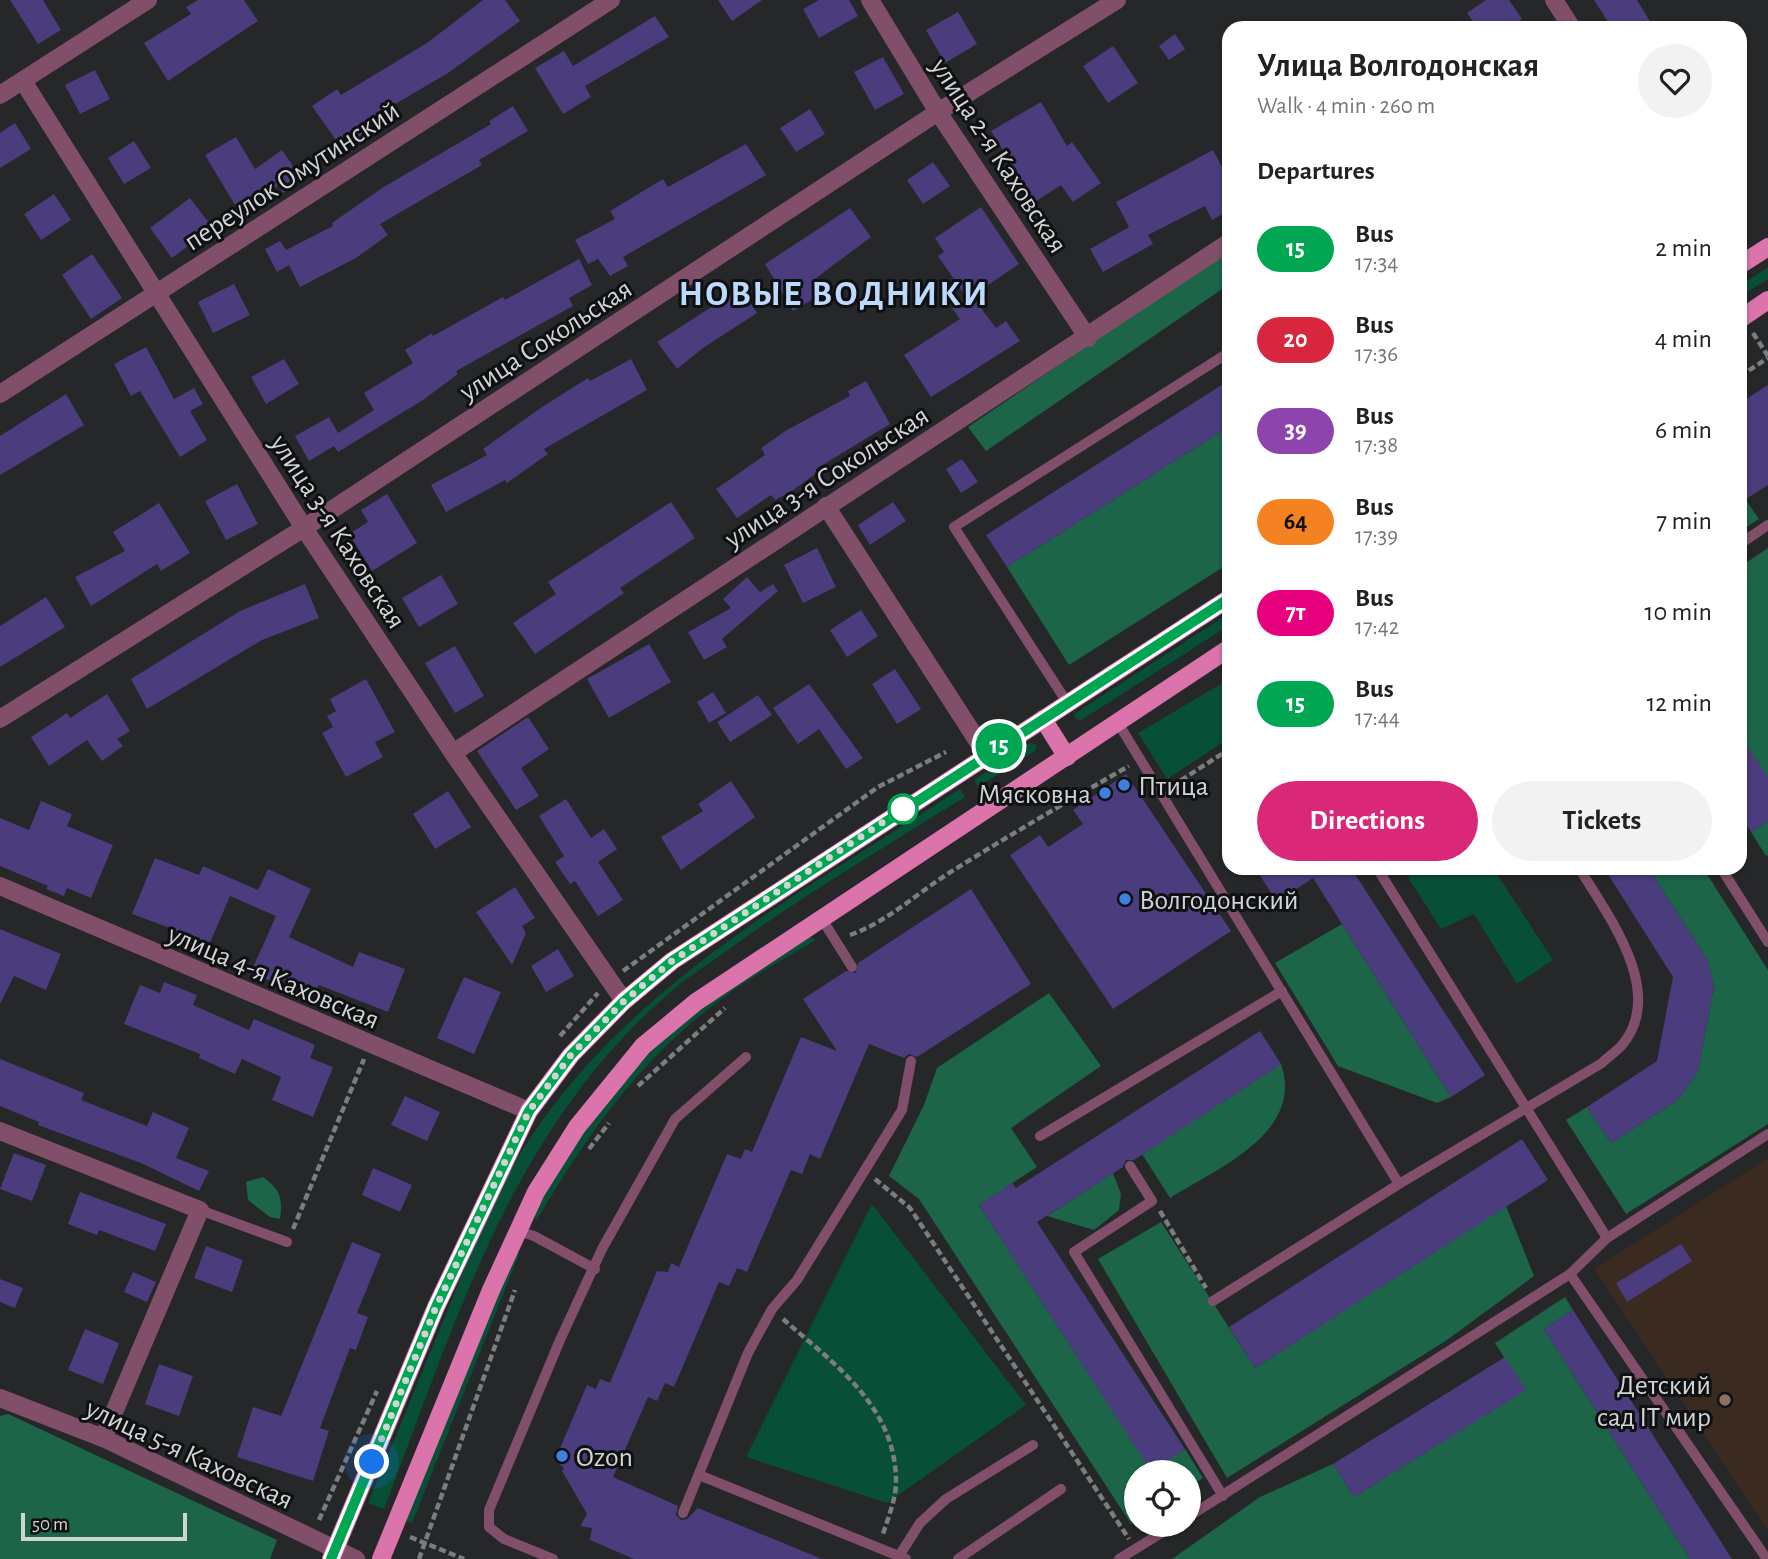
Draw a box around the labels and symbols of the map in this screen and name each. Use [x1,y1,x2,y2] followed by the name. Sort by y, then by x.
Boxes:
[925,53,1072,258] street label: улица 2-я Каховская
[179,97,405,257] street label: переулок Омутинский
[454,275,637,407] street label: улица Сокольская
[678,277,990,312] district label: НОВЫЕ ВОДНИКИ
[719,402,934,554] street label: улица 3-я Сокольская
[264,429,410,634] street label: улица 3-я Каховская
[968,723,1030,769] line badge: 15
[1138,773,1209,801] place label: Птица
[1116,777,1132,793] marker: Птица
[978,781,1091,809] place label: Мясковна
[1097,785,1113,801] marker: Мясковна
[888,794,918,824] unlabelled marker
[1139,887,1299,915] place label: Волгодонский
[1117,891,1133,907] marker: Волгодонский
[162,920,383,1035] street label: улица 4-я Каховская
[1597,1372,1711,1432] place label: Детский сад IT мир
[1717,1392,1733,1408] marker: Детский сад IT мир
[80,1394,297,1515] street label: улица 5-я Каховская
[354,1444,389,1479] your location
[576,1444,633,1472] place label: Ozon
[554,1448,570,1464] marker: Ozon
[21,1510,187,1542] scale bar

